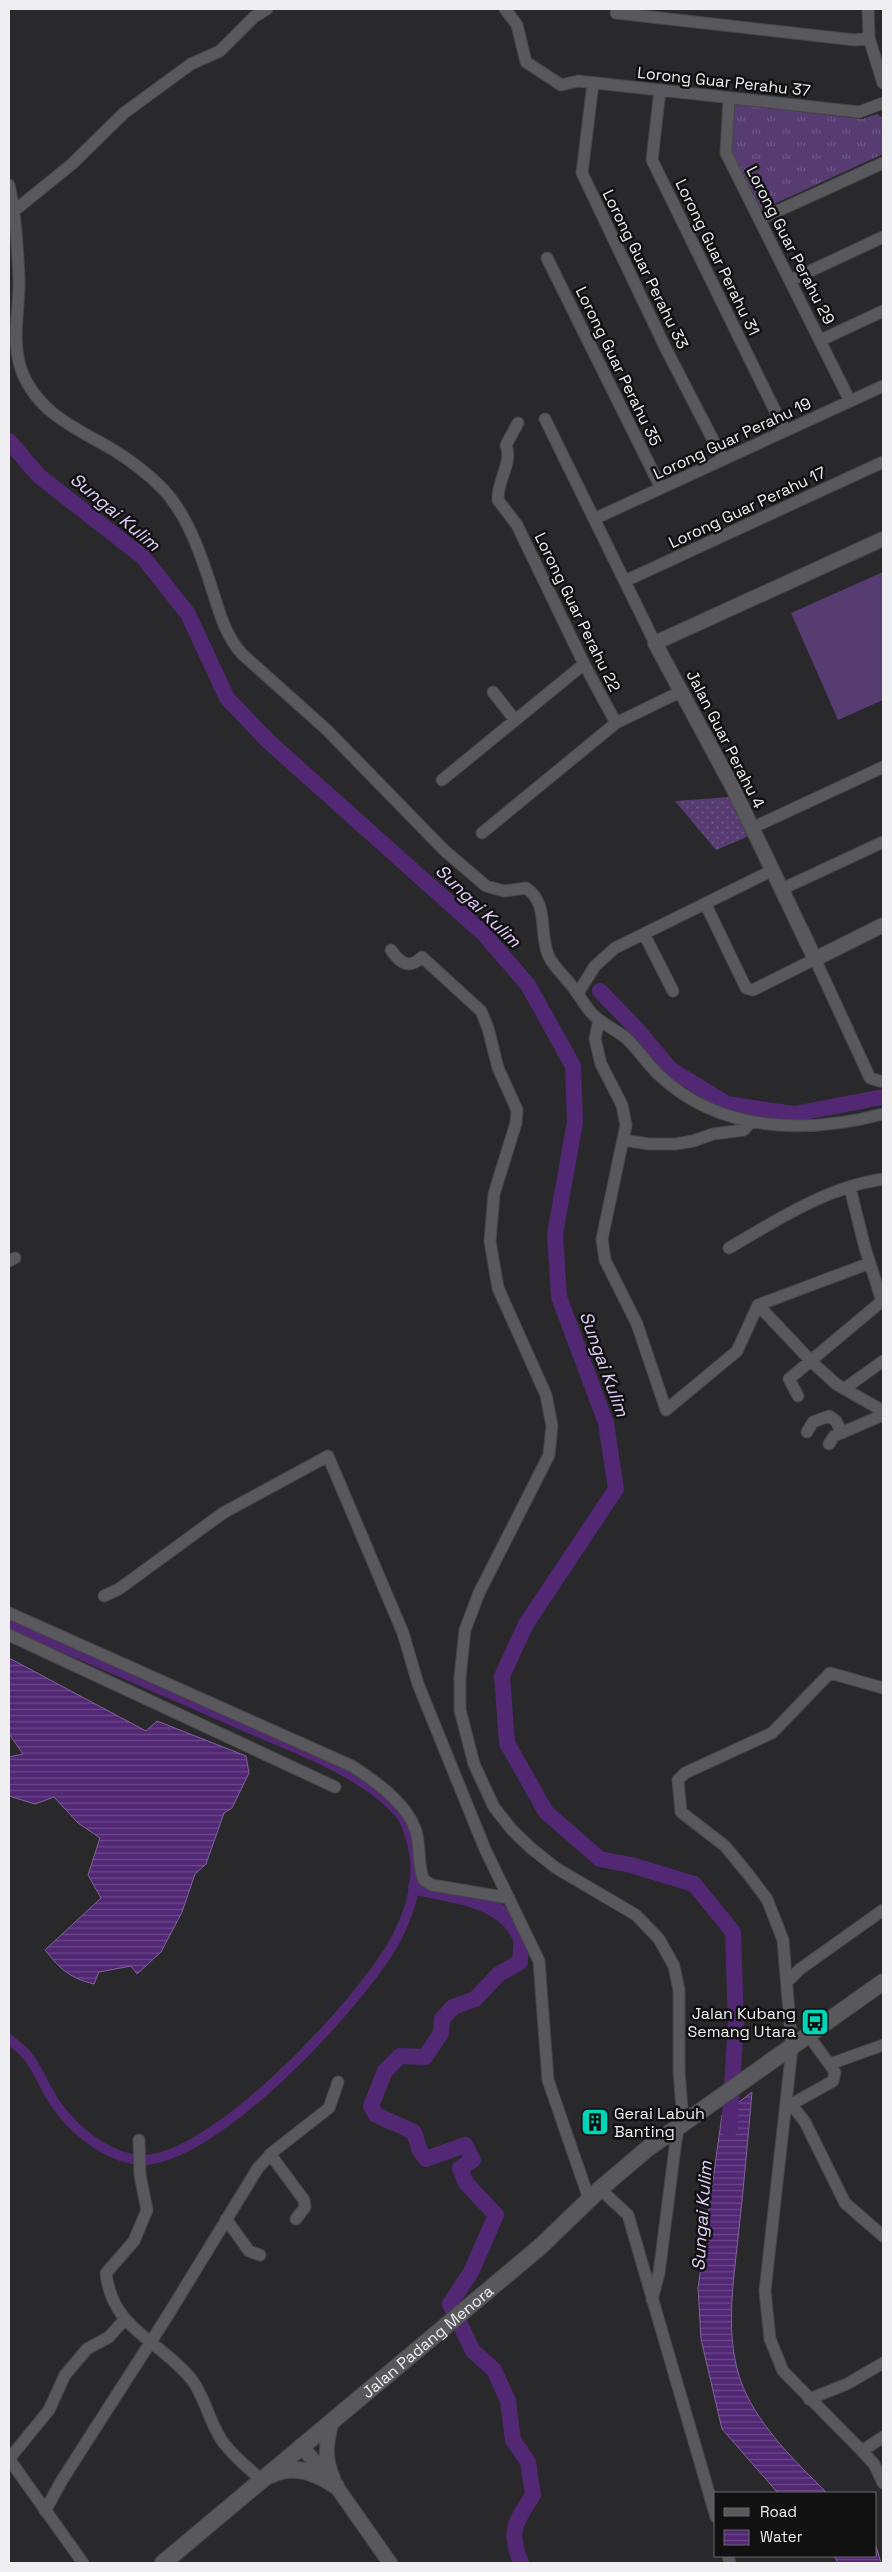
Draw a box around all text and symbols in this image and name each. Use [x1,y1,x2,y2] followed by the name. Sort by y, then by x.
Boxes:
[636,62,812,101] street label: Lorong Guar Perahu 37
[742,163,840,328] street label: Lorong Guar Perahu 29
[671,176,765,339] street label: Lorong Guar Perahu 31
[598,186,693,352] street label: Lorong Guar Perahu 33
[571,283,666,449] street label: Lorong Guar Perahu 35
[650,393,815,484] street label: Lorong Guar Perahu 19
[665,462,829,553] street label: Lorong Guar Perahu 17
[66,467,165,556] water label: Sungai Kulim
[530,529,625,695] street label: Lorong Guar Perahu 22
[682,667,770,812] street label: Jalan Guar Perahu 4
[431,859,526,953] water label: Sungai Kulim
[575,1308,634,1420] water label: Sungai Kulim
[687,2003,796,2042] place label: Jalan Kubang Semang Utara
[800,2007,830,2037] bus stop icon: Jalan Kubang Semang Utara
[614,2103,705,2142] place label: Gerai Labuh Banting
[580,2107,610,2137] building icon: Gerai Labuh Banting
[686,2160,717,2272] water label: Sungai Kulim
[358,2280,498,2403] street label: Jalan Padang Menora
[714,2492,877,2557] legend
[760,2502,797,2521] text: Road
[760,2527,803,2546] text: Water

